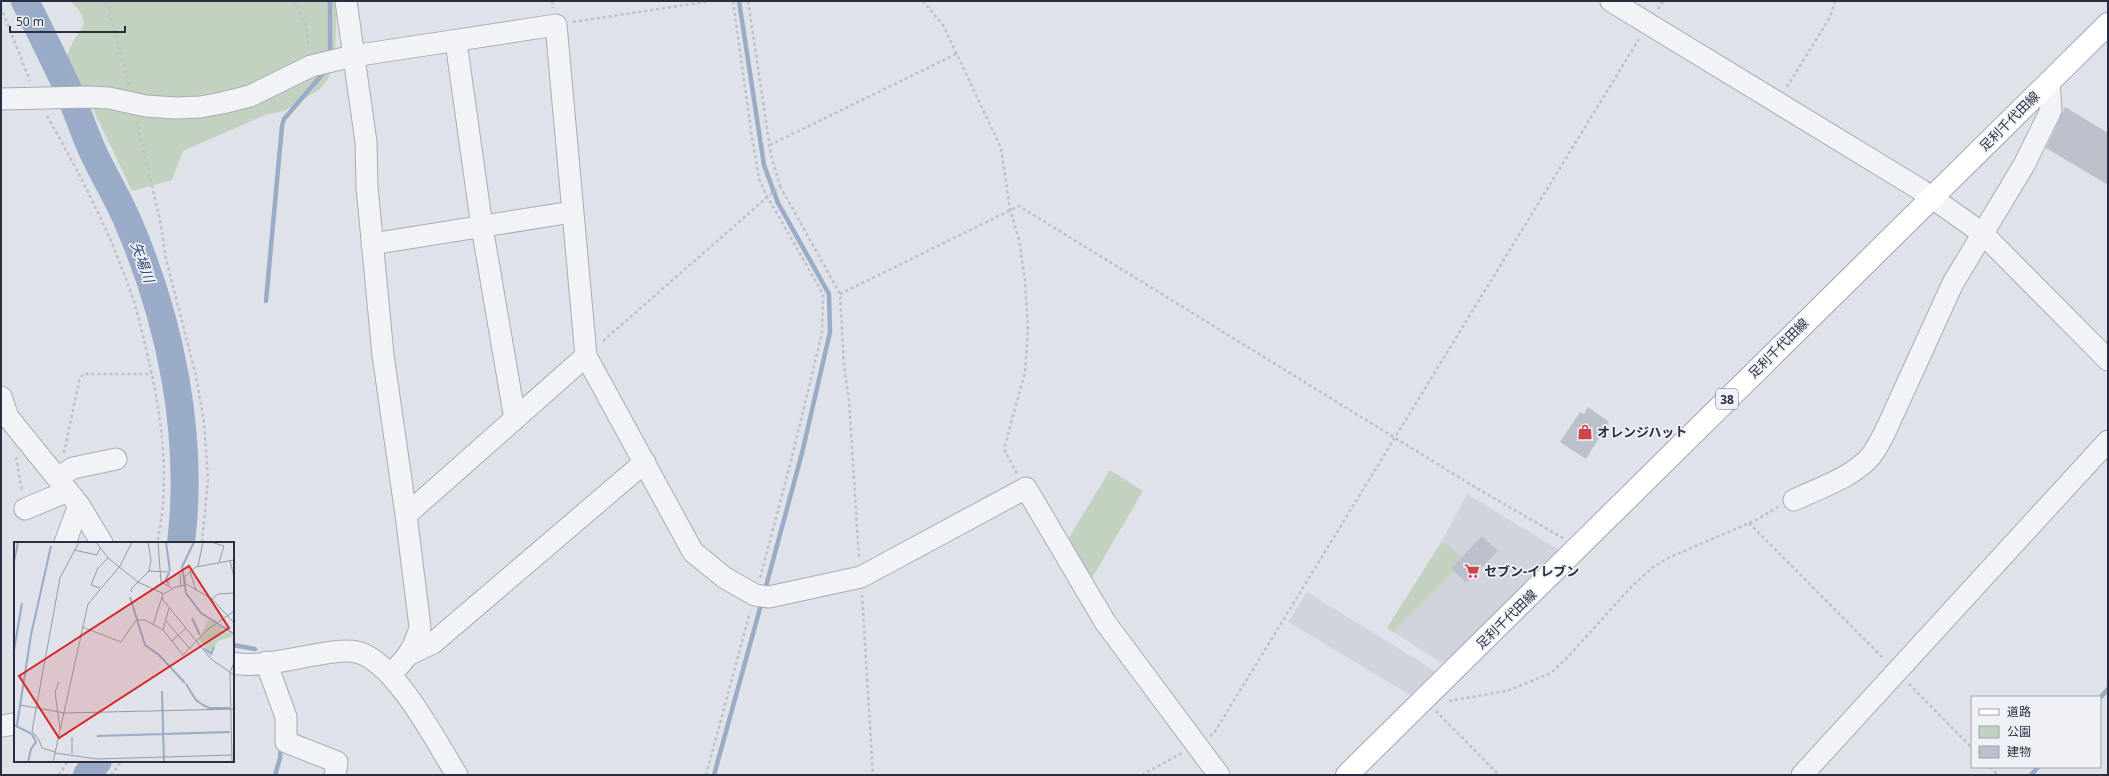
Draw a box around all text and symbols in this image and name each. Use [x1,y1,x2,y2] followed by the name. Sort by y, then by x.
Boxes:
[10,8,125,34] scale bar
[16,13,44,30] text: 50 m
[1975,87,2043,155] street label: 足利千代田線
[127,239,160,287] water label: 矢場川
[1744,314,1812,382] street label: 足利千代田線
[1716,389,1738,409] road number: 38
[1576,423,1594,441] shop icon: オレンジハット
[1597,423,1687,441] place label: オレンジハット
[14,542,234,762] inset map
[1463,562,1481,580] supermarket icon: セブン-イレブン
[1484,562,1579,580] place label: セブン-イレブン
[1472,585,1540,653] street label: 足利千代田線
[1971,696,2101,768] legend
[2007,703,2031,720] text: 道路
[2007,723,2031,740] text: 公園
[2007,743,2031,760] text: 建物

